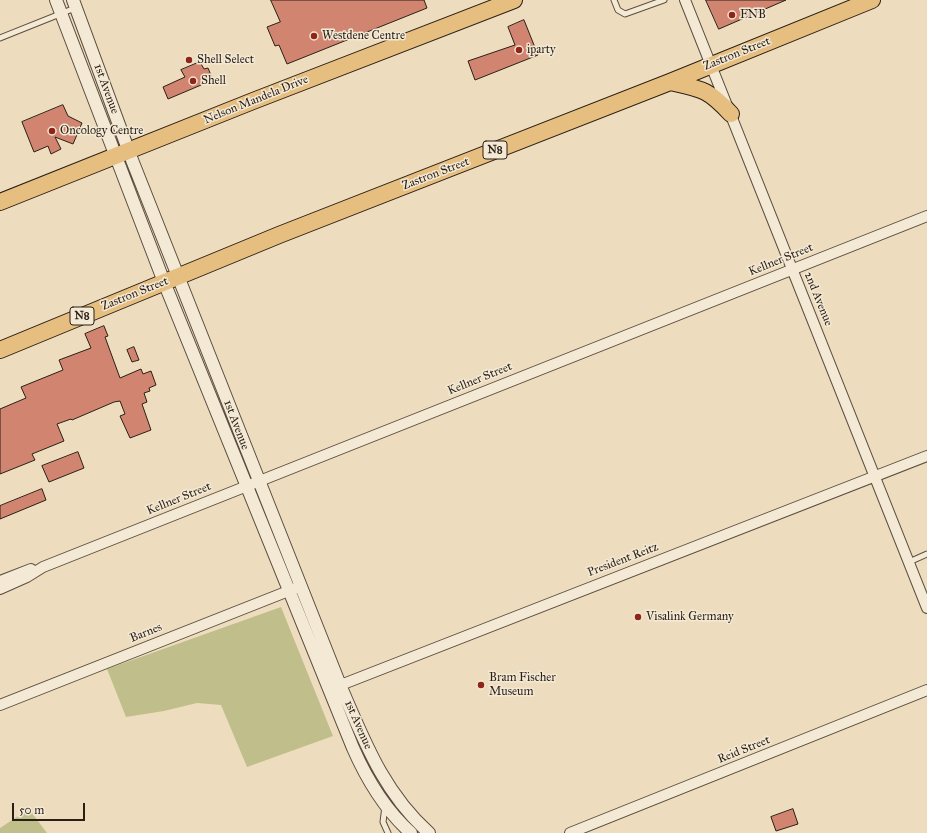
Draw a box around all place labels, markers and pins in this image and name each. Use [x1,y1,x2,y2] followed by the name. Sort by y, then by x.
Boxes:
[740,8,766,22] place label: FNB
[727,10,737,20] marker: FNB
[322,29,405,43] place label: Westdene Centre
[309,31,319,41] marker: Westdene Centre
[527,43,556,57] place label: iparty
[514,45,524,55] marker: iparty
[197,53,254,67] place label: Shell Select
[184,55,194,65] marker: Shell Select
[201,74,226,88] place label: Shell
[188,76,198,86] marker: Shell
[60,124,143,138] place label: Oncology Centre
[47,126,57,136] marker: Oncology Centre
[646,610,734,624] place label: Visalink Germany
[633,612,643,622] marker: Visalink Germany
[489,671,556,699] place label: Bram Fischer Museum
[476,680,486,690] marker: Bram Fischer Museum

